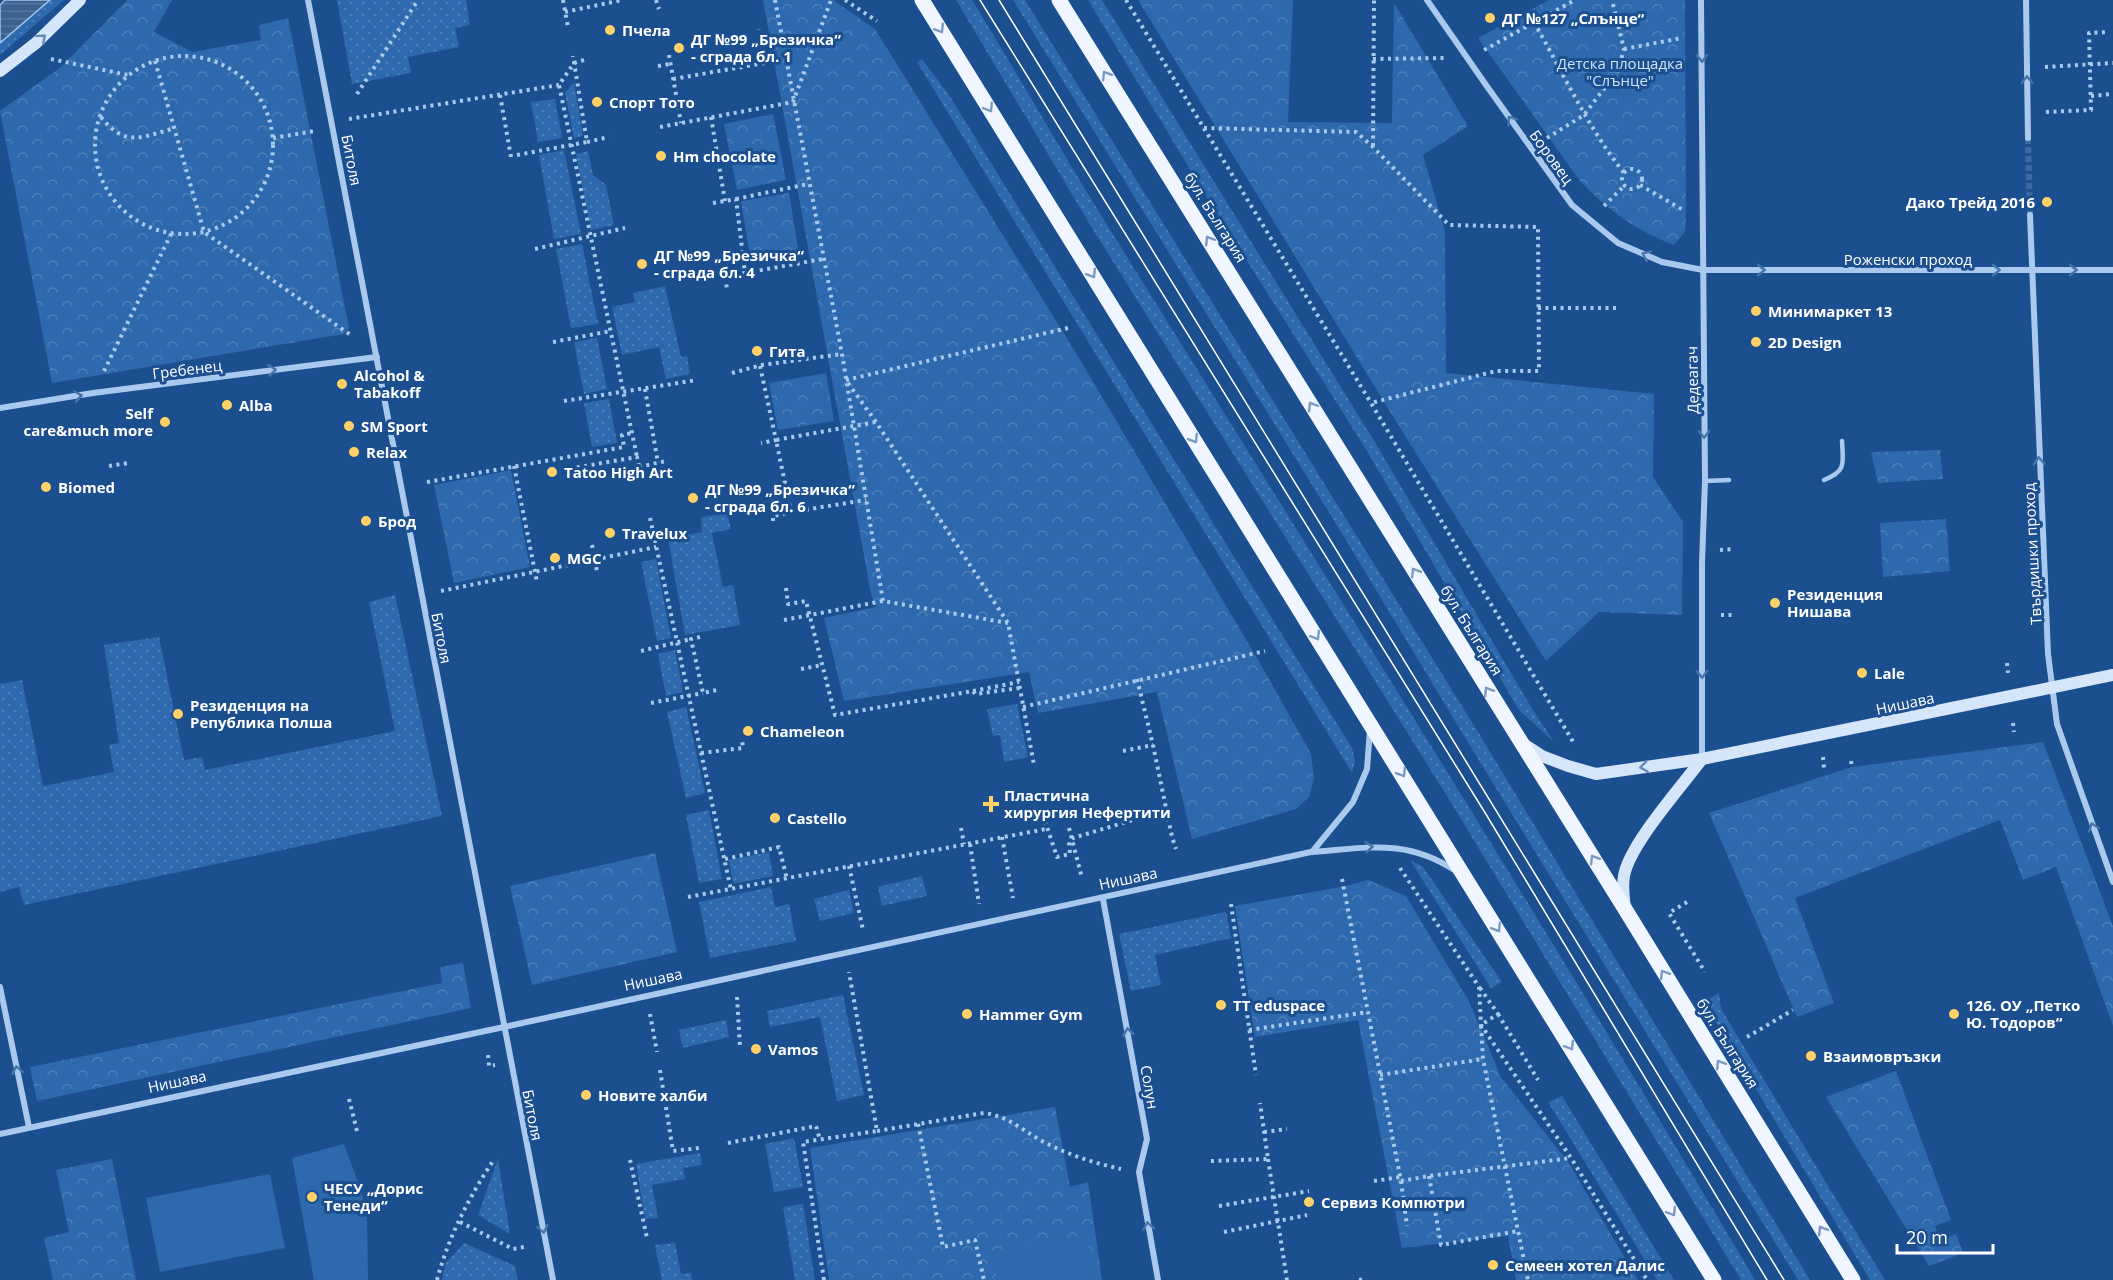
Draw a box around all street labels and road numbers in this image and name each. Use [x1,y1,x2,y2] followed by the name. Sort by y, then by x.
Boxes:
[1525,126,1579,189] street label: Боровец
[337,133,367,187] street label: Битоля
[1180,168,1252,266] street label: бул. България
[1844,249,1973,269] street label: Роженски проход
[1681,346,1703,414] street label: Дедеагач
[151,355,224,383] street label: Гребенец
[2018,482,2046,625] street label: Твърдишки проход
[1436,581,1508,679] street label: бул. България
[427,611,457,665] street label: Битоля
[1874,687,1936,719] street label: Нишава
[1097,862,1159,894] street label: Нишава
[622,963,684,995] street label: Нишава
[1692,994,1764,1092] street label: бул. България
[1136,1064,1164,1110] street label: Солун
[146,1065,208,1097] street label: Нишава
[518,1088,548,1142] street label: Битоля

